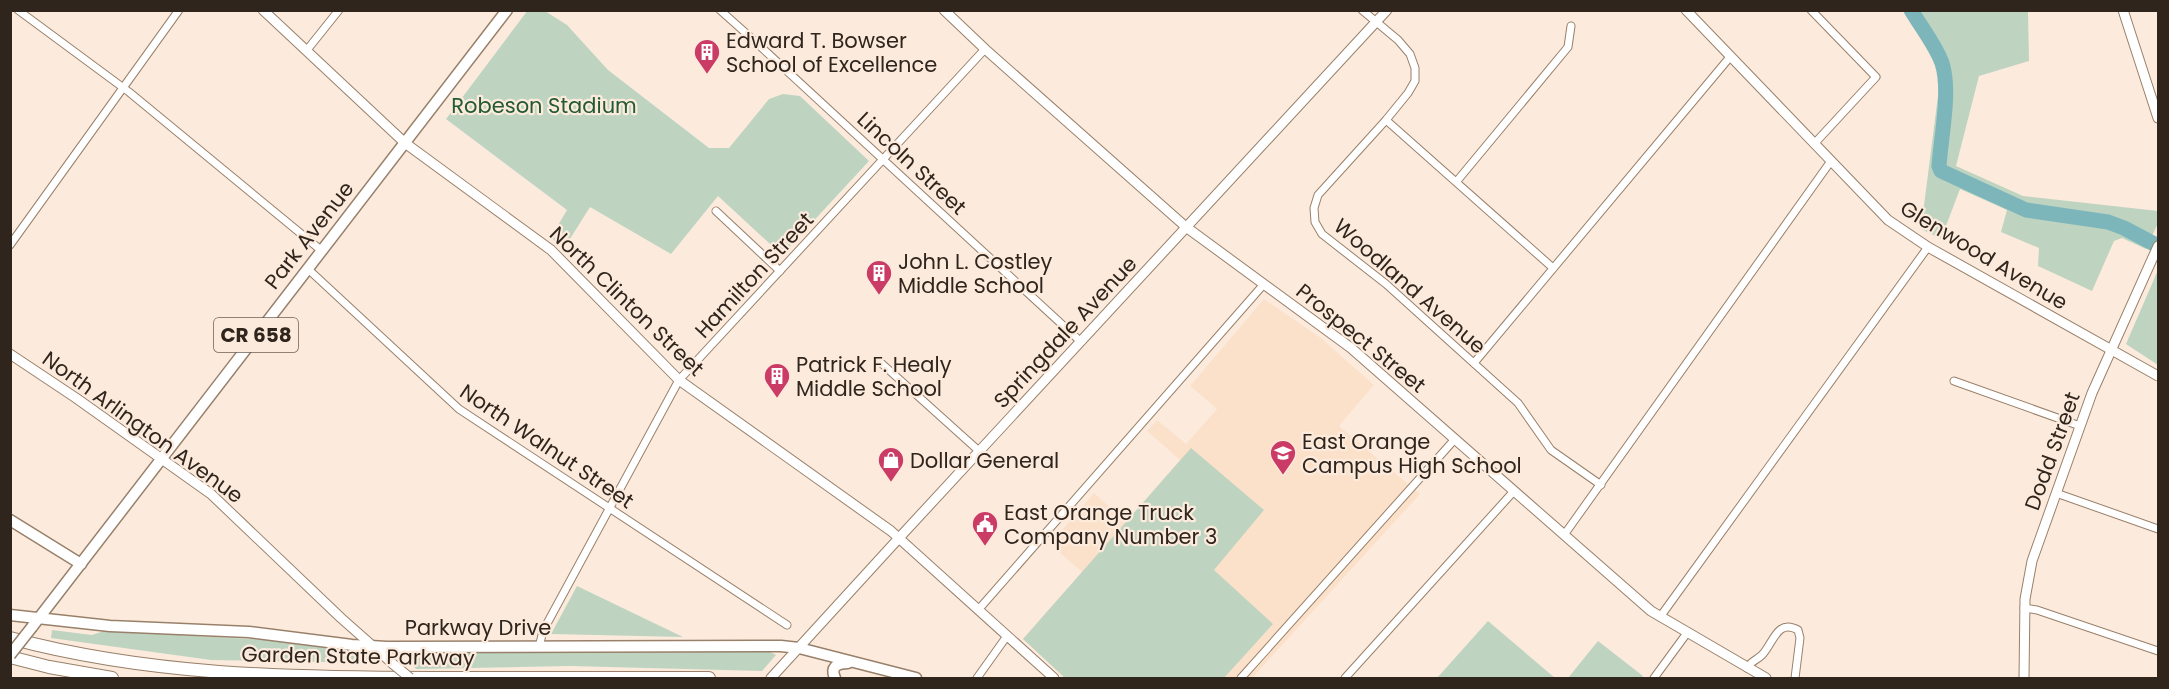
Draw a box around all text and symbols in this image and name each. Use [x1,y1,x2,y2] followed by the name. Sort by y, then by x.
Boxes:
[726,26,937,79] place label: Edward T. Bowser School of Excellence
[692,37,722,75] building icon: Edward T. Bowser School of Excellence
[451,91,637,120] park label: Robeson Stadium
[851,105,973,221] street label: Lincoln Street
[258,175,360,295] street label: Park Avenue
[1895,193,2073,317] street label: Glenwood Avenue
[688,206,820,344] street label: Hamilton Street
[1328,212,1492,360] street label: Woodland Avenue
[543,220,711,382] street label: North Clinton Street
[898,247,1053,300] place label: John L. Costley Middle School
[987,250,1143,414] street label: Springdale Avenue
[864,258,894,296] building icon: John L. Costley Middle School
[1290,277,1432,399] street label: Prospect Street
[214,318,298,352] road number: CR 658
[37,344,249,510] street label: North Arlington Avenue
[796,350,952,403] place label: Patrick F. Healy Middle School
[762,361,792,399] building icon: Patrick F. Healy Middle School
[454,377,640,515] street label: North Walnut Street
[2017,388,2087,514] street label: Dodd Street
[1302,427,1522,480] place label: East Orange Campus High School
[1268,438,1298,476] school or university icon: East Orange Campus High School
[876,445,906,483] shop icon: Dollar General
[910,446,1059,475] place label: Dollar General
[1004,498,1217,551] place label: East Orange Truck Company Number 3
[970,509,1000,547] public building icon: East Orange Truck Company Number 3
[405,613,551,642] street label: Parkway Drive
[241,639,475,673] street label: Garden State Parkway

